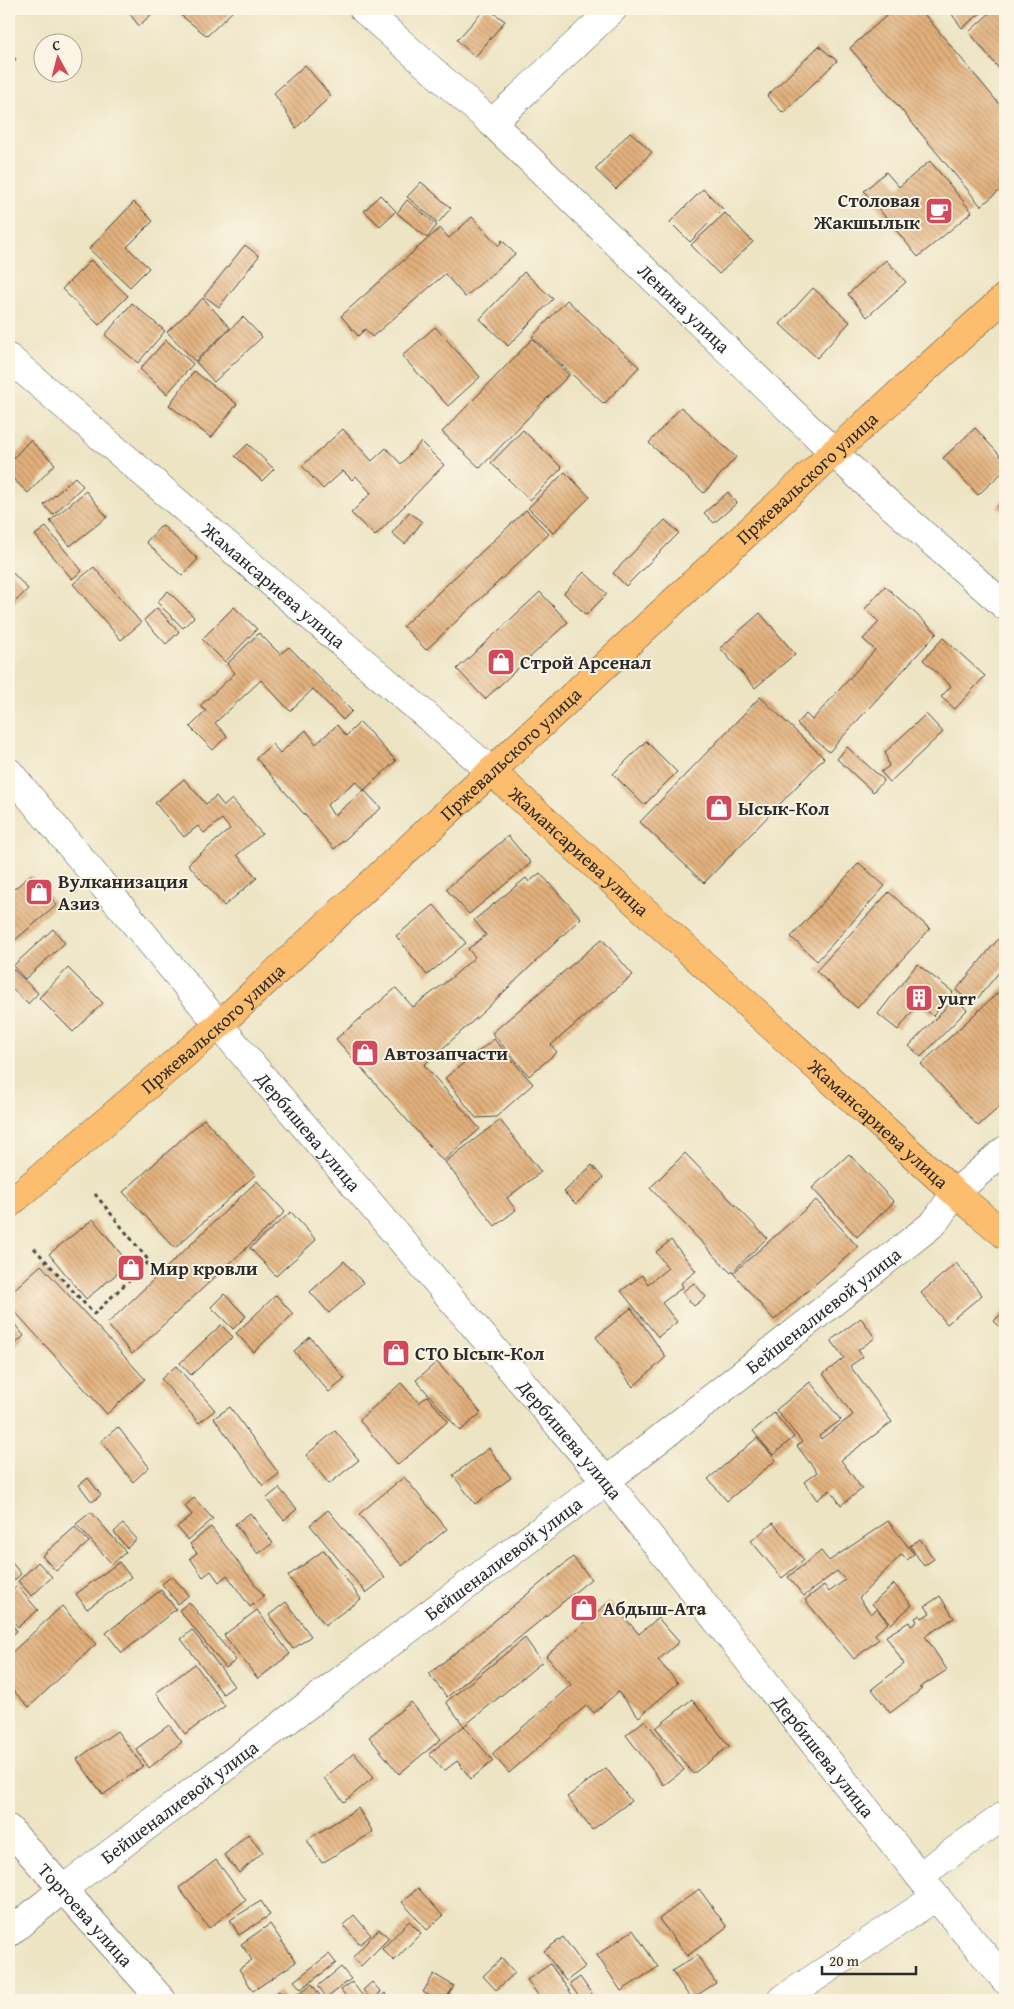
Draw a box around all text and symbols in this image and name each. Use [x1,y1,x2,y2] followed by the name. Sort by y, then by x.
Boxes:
[32,32,82,82] north arrow
[51,35,62,56] text: С
[813,186,920,236] place label: Столовая Жакшылык
[924,196,954,226] cafe icon: Столовая Жакшылык
[632,257,737,359] street label: Ленина улица
[730,405,884,551] street label: Пржевальского улица
[195,515,352,655] street label: Жамансариева улица
[486,647,516,677] shop icon: Строй Арсенал
[520,648,652,676] place label: Строй Арсенал
[433,681,587,827] street label: Пржевальского улица
[502,779,656,922] street label: Жамансариева улица
[704,793,734,823] shop icon: Ысык-Кол
[738,794,829,822] place label: Ысык-Кол
[58,867,188,917] place label: Вулканизация Азиз
[24,877,54,907] shop icon: Вулканизация Азиз
[134,957,291,1100] street label: Пржевальского улица
[904,983,934,1013] building icon: yurr
[937,984,976,1012] place label: yurr
[350,1038,380,1068] shop icon: Автозапчасти
[384,1039,508,1067] place label: Автозапчасти
[801,1052,955,1195] street label: Жамансариева улица
[249,1065,368,1197] street label: Дербишева улица
[739,1240,907,1380] street label: Бейшеналиевой улица
[116,1253,146,1283] shop icon: Мир кровли
[150,1254,258,1282] place label: Мир кровли
[381,1338,411,1368] shop icon: СТО Ысык-Кол
[415,1339,544,1367] place label: СТО Ысык-Кол
[511,1372,629,1505] street label: Дербишева улица
[418,1490,588,1627] street label: Бейшеналиевой улица
[569,1593,599,1623] shop icon: Абдыш-Ата
[603,1594,706,1622] place label: Абдыш-Ата
[766,1688,882,1823] street label: Дербишева улица
[94,1733,264,1870] street label: Бейшеналиевой улица
[32,1857,140,1973] street label: Торгоева улица
[822,1944,915,1976] scale bar
[829,1950,860,1971] text: 20 m

